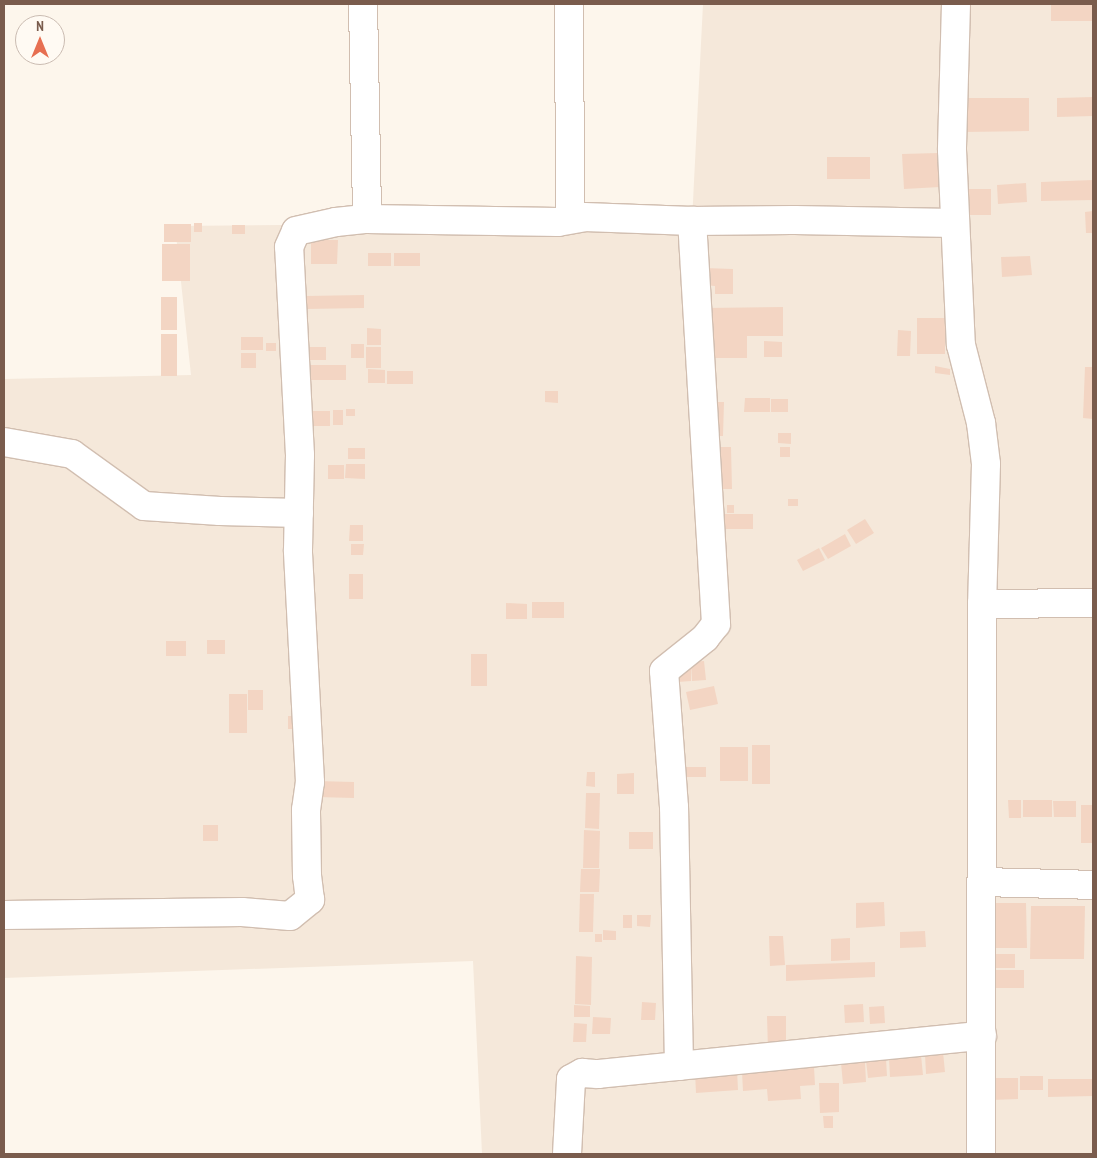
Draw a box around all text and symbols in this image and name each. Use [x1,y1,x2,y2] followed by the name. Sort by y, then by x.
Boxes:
[15,15,65,65] north arrow
[36,17,44,35] text: N

